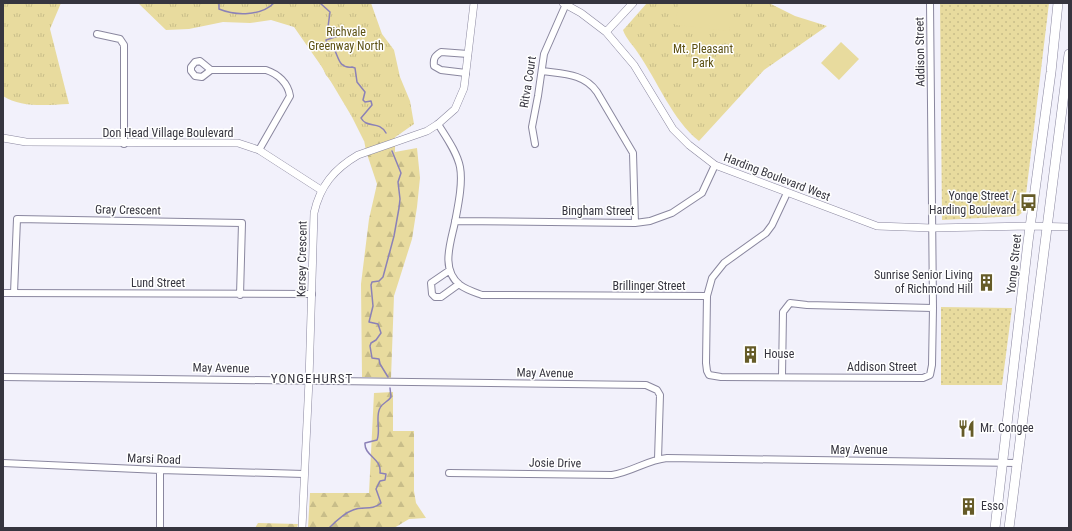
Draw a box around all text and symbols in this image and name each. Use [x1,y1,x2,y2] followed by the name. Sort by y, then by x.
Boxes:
[912,17,928,87] street label: Addison Street
[308,25,384,53] park label: Richvale Greenway North
[673,42,733,70] park label: Mt. Pleasant Park
[517,55,539,109] street label: Ritva Court
[103,126,234,140] street label: Don Head Village Boulevard
[722,150,833,204] street label: Harding Boulevard West
[929,189,1017,217] place label: Yonge Street / Harding Boulevard
[1019,193,1039,213] bus stop icon: Yonge Street / Harding Boulevard
[95,202,162,218] street label: Gray Crescent
[562,204,635,218] street label: Bingham Street
[294,220,310,297] street label: Kersey Crescent
[1004,233,1024,295] street label: Yonge Street
[874,268,973,296] place label: Sunrise Senior Living of Richmond Hill
[976,272,996,292] building icon: Sunrise Senior Living of Richmond Hill
[131,276,185,290] street label: Lund Street
[612,279,686,293] street label: Brillinger Street
[741,344,761,364] building icon: House
[764,347,795,361] place label: House
[847,360,917,374] street label: Addison Street
[192,361,250,376] street label: May Avenue
[516,366,574,381] street label: May Avenue
[271,371,353,386] district label: YONGEHURST
[957,418,977,438] restaurant icon: Mr. Congee
[980,421,1034,435] place label: Mr. Congee
[830,443,888,457] street label: May Avenue
[127,451,181,467] street label: Marsi Road
[529,456,582,470] street label: Josie Drive
[958,496,978,516] building icon: Esso
[981,499,1004,513] place label: Esso

